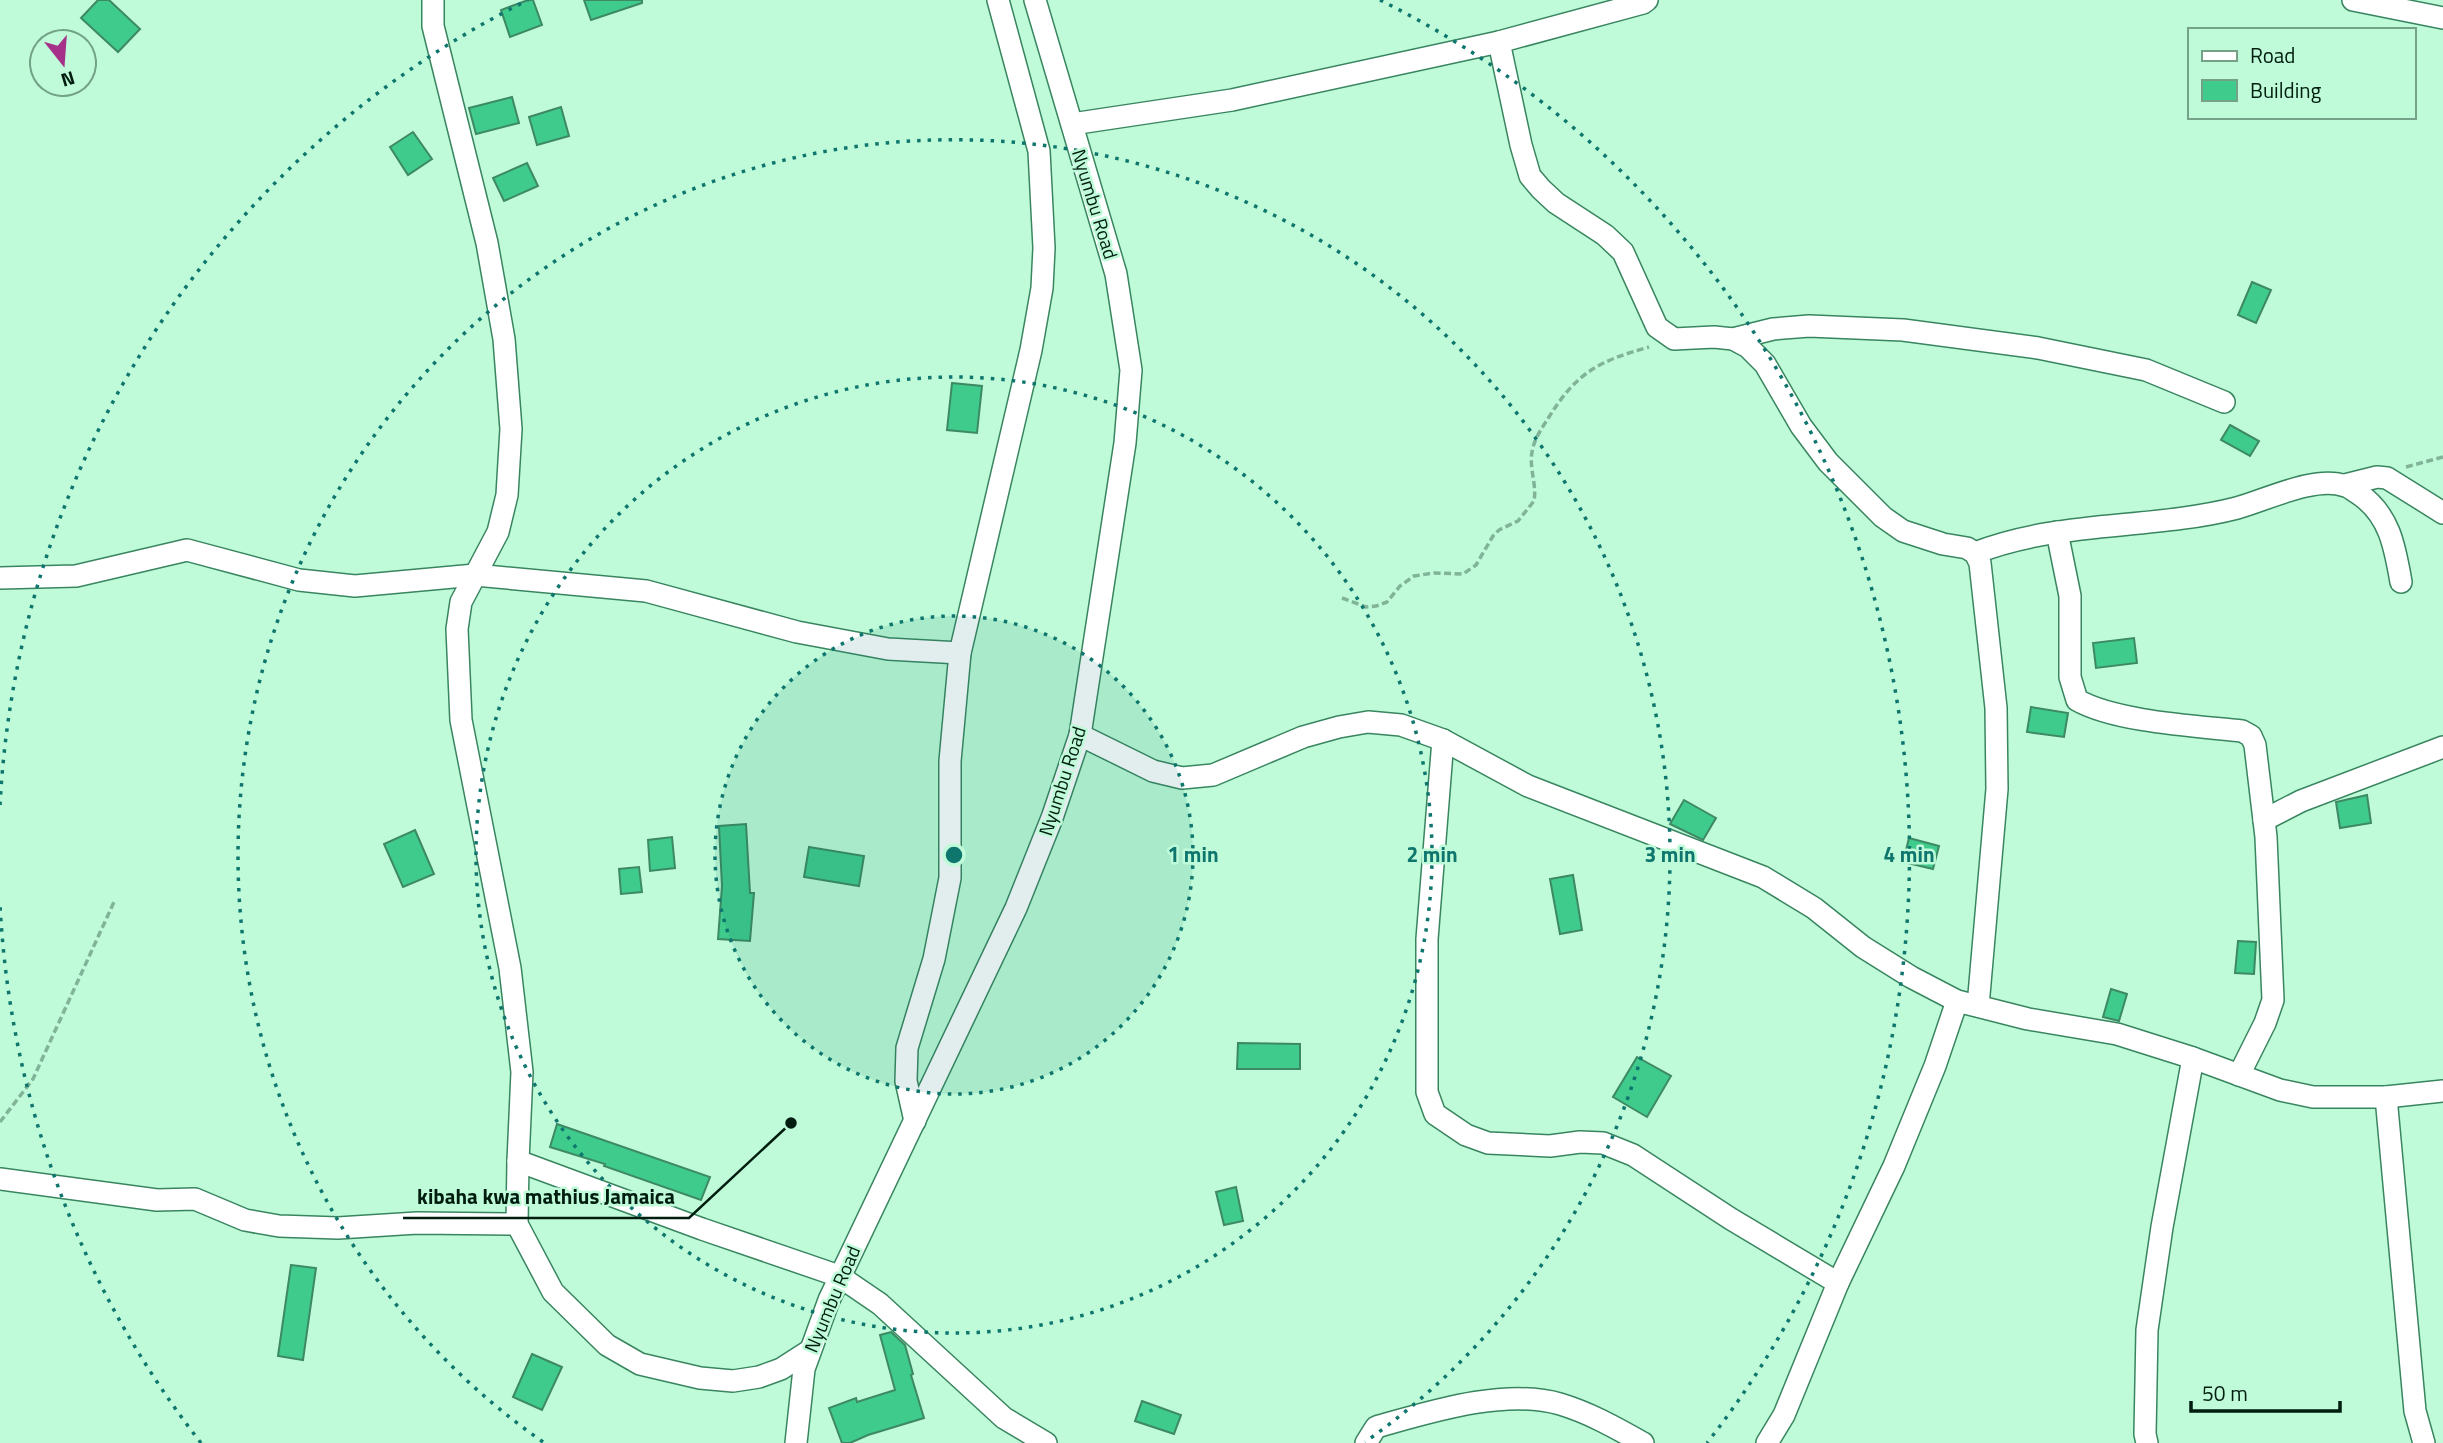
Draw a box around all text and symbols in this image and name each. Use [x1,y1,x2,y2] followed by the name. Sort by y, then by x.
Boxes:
[28,28,98,98] north arrow
[2188,28,2415,119] legend
[2250,39,2295,71] text: Road
[58,64,79,96] text: N
[2250,74,2322,106] text: Building
[1065,145,1126,262] street label: Nyumbu Road
[1030,722,1093,839] street label: Nyumbu Road
[1167,838,1219,870] text: 1 min
[1406,838,1458,870] text: 2 min
[1644,838,1696,870] text: 3 min
[1883,838,1935,870] text: 4 min
[942,843,966,867] centre of rings
[403,1176,689,1218] callout: kibaha kwa mathius Jamaica
[417,1180,675,1212] text: kibaha kwa mathius Jamaica
[796,1241,867,1357] street label: Nyumbu Road
[2191,1370,2340,1414] scale bar
[2202,1377,2248,1409] text: 50 m

